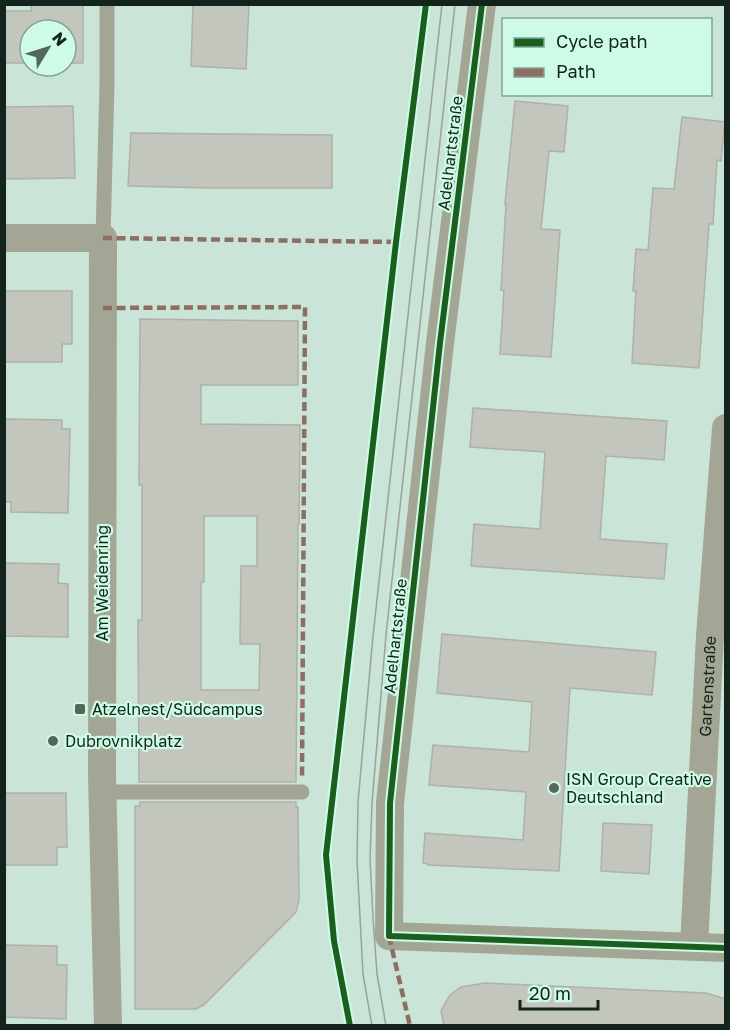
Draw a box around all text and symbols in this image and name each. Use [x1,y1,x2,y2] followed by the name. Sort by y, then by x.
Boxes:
[18,18,78,78] north arrow
[502,18,712,96] legend
[48,28,71,50] text: N
[556,30,648,52] text: Cycle path
[556,60,596,82] text: Path
[433,95,467,211] street label: Adelhartstraße
[92,525,112,641] street label: Am Weidenring
[379,578,411,694] street label: Adelhartstraße
[695,635,720,737] street label: Gartenstraße
[92,699,263,719] place label: Atzelnest/Südcampus
[73,702,87,716] marker: Atzelnest/Südcampus
[65,731,182,751] place label: Dubrovnikplatz
[46,734,60,748] marker: Dubrovnikplatz
[566,769,712,807] place label: ISN Group Creative Deutschland
[547,781,561,795] marker: ISN Group Creative Deutschland
[520,973,598,1011] scale bar
[529,982,571,1004] text: 20 m

